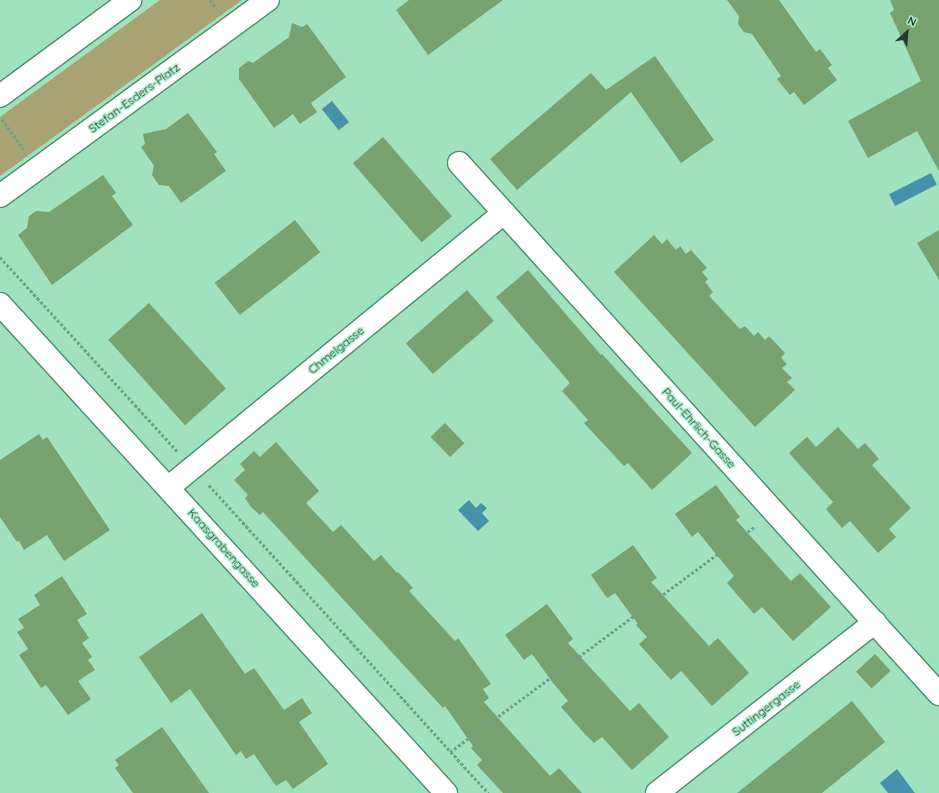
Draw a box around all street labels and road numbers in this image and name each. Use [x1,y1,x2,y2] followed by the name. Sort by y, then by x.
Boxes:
[86,60,182,136] street label: Stefan-Esders-Platz
[305,323,367,377] street label: Chmelgasse
[659,385,739,471] street label: Paul-Ehrlich-Gasse
[185,506,263,590] street label: Kaasgrabengasse
[729,677,803,739] street label: Suttingergasse

